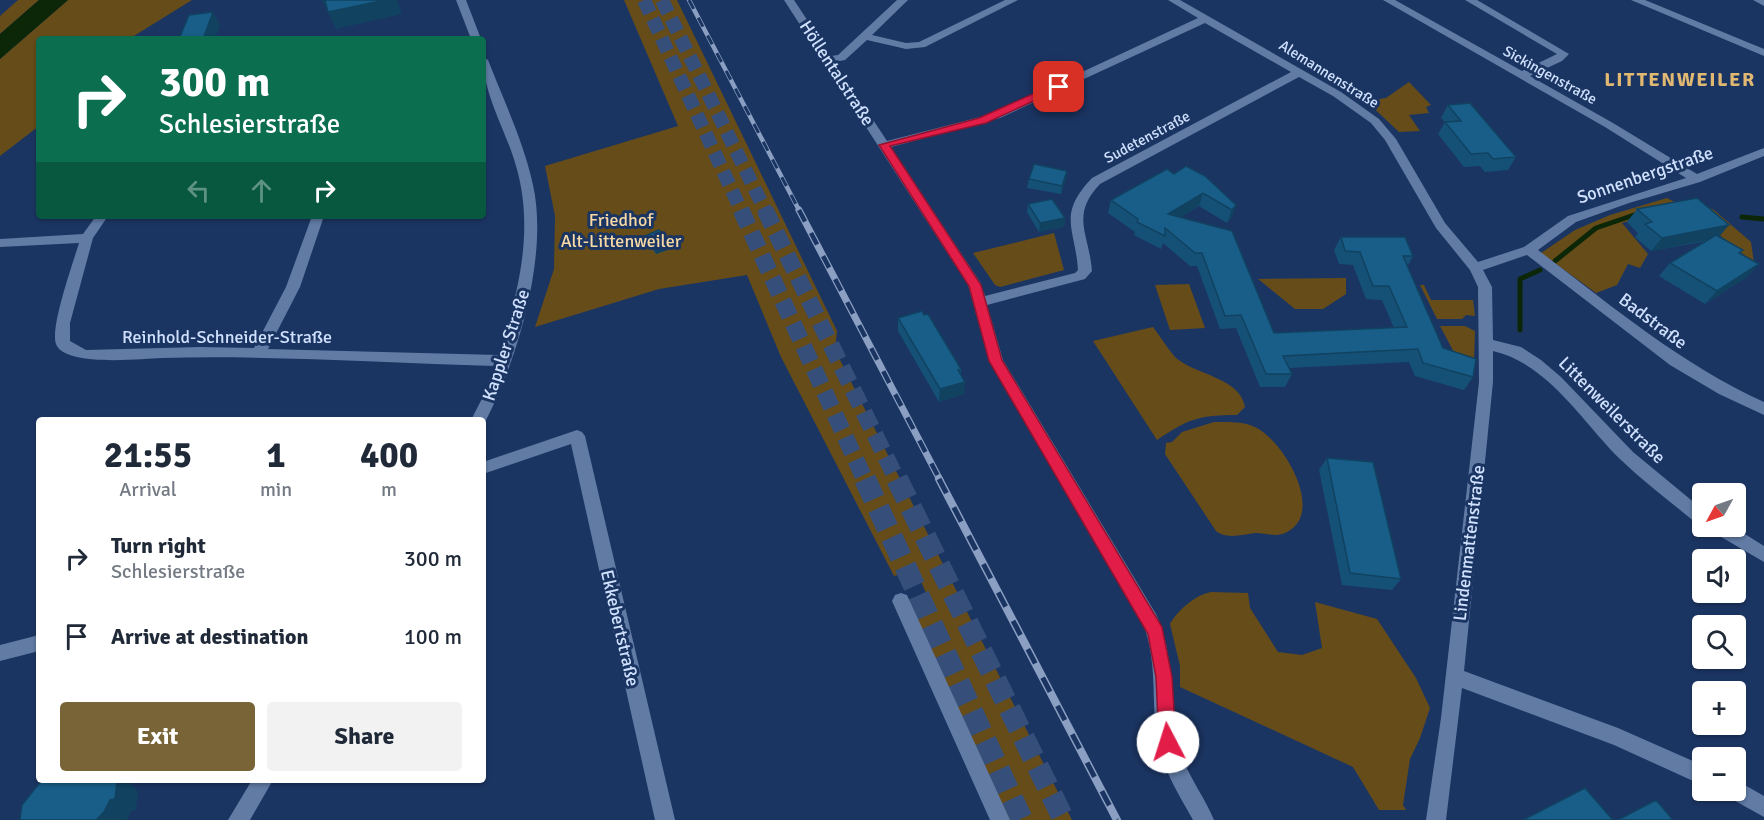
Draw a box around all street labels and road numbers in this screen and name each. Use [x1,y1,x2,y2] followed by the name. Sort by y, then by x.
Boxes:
[795,16,879,130] street label: Höllentalstraße
[1276,36,1382,112] street label: Alemannenstraße
[1500,42,1600,108] street label: Sickingenstraße
[1101,107,1193,167] street label: Sudetenstraße
[1574,141,1716,209] street label: Sonnenbergstraße
[478,287,534,403] street label: Kappler Straße
[1615,288,1691,354] street label: Badstraße
[122,326,332,348] street label: Reinhold-Schneider-Straße
[1554,352,1670,468] street label: Littenweilerstraße
[1449,464,1489,622] street label: Lindenmattenstraße
[596,568,644,688] street label: Ekkebertstraße

